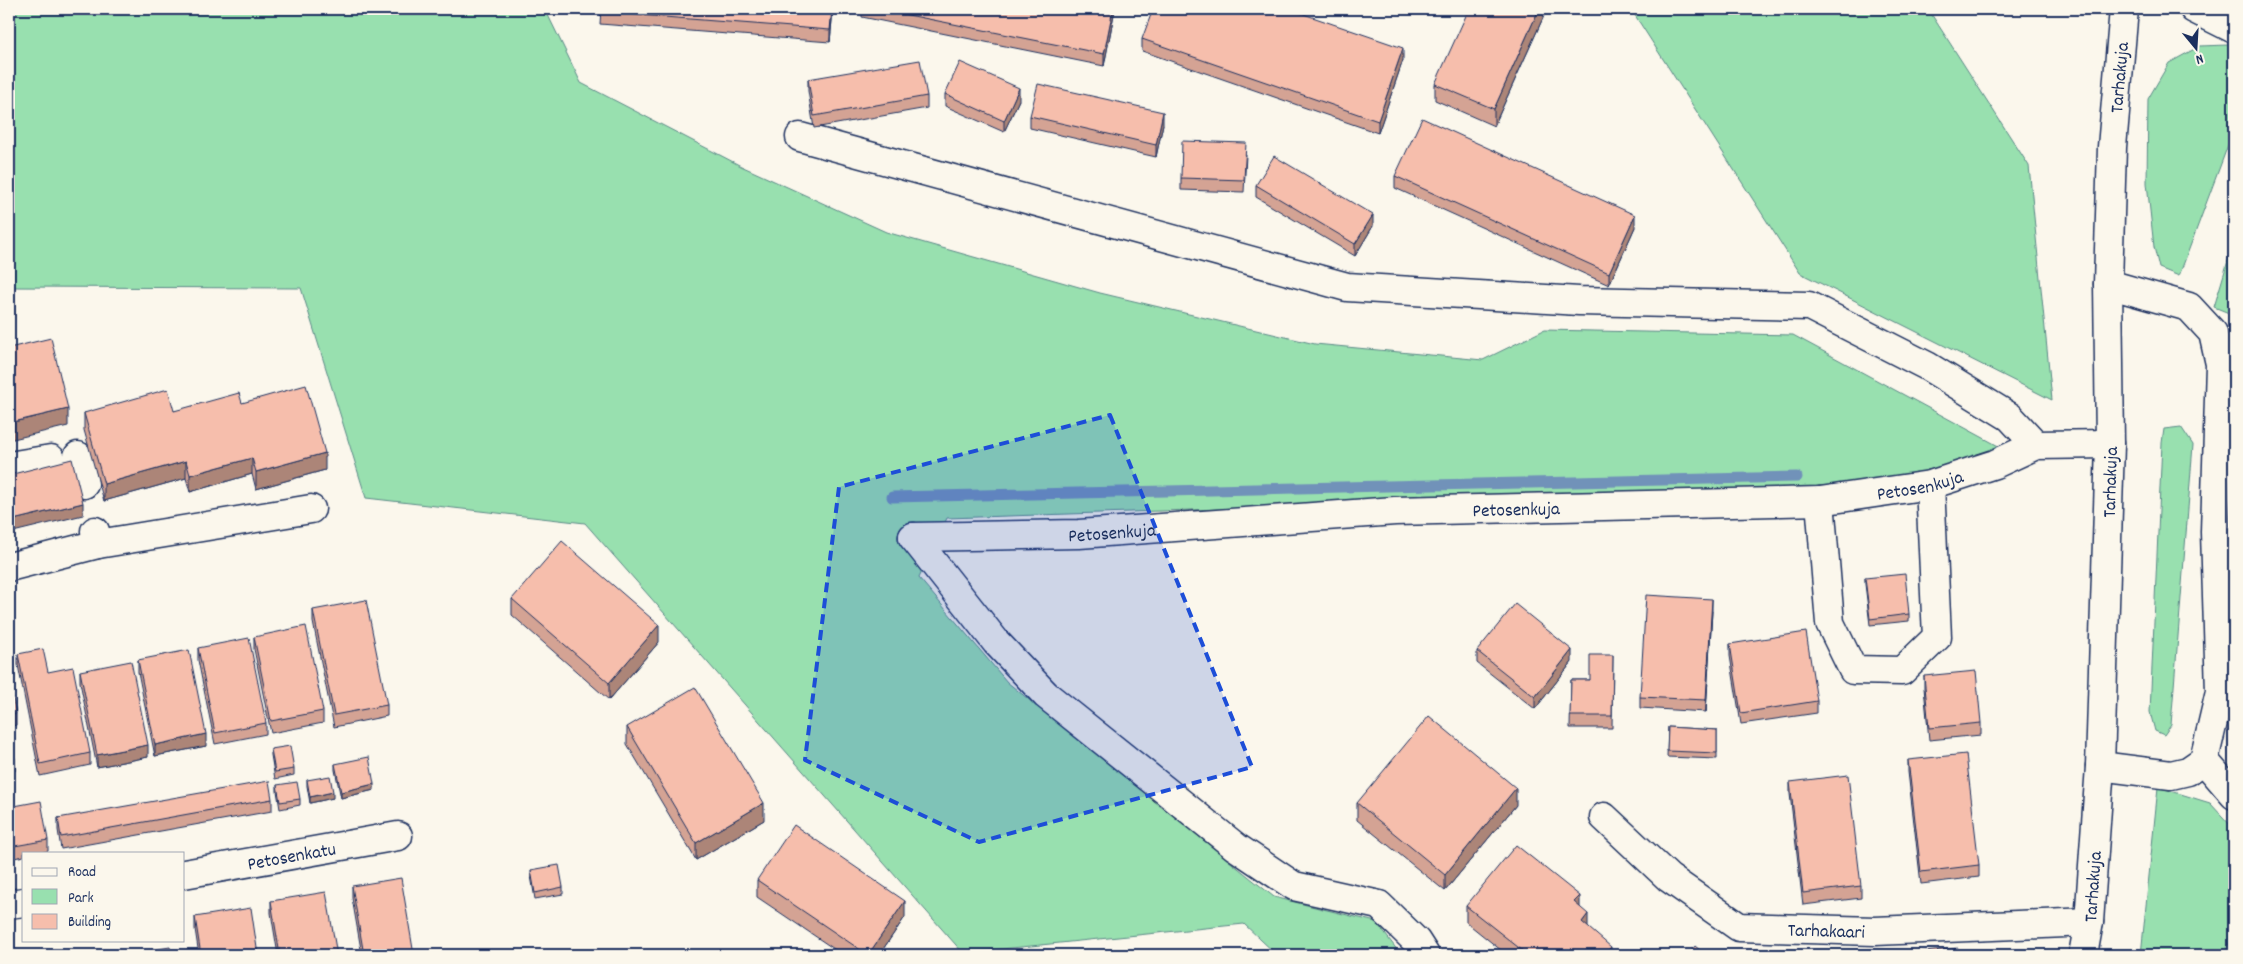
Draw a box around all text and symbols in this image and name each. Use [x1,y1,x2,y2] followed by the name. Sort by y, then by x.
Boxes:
[2170,22,2220,72] north arrow
[2105,40,2138,114] street label: Tarhakuja
[2193,48,2206,69] text: N
[2098,445,2127,518] street label: Tarhakuja
[1875,465,1968,510] street label: Petosenkuja
[1472,497,1561,526] street label: Petosenkuja
[1068,518,1158,551] street label: Petosenkuja
[245,837,338,880] street label: Petosenkatu
[2079,849,2111,923] street label: Tarhakuja
[22,852,185,942] legend
[68,862,96,884] text: Road
[68,888,94,910] text: Park
[68,912,111,934] text: Building
[1787,918,1866,948] street label: Tarhakaari

